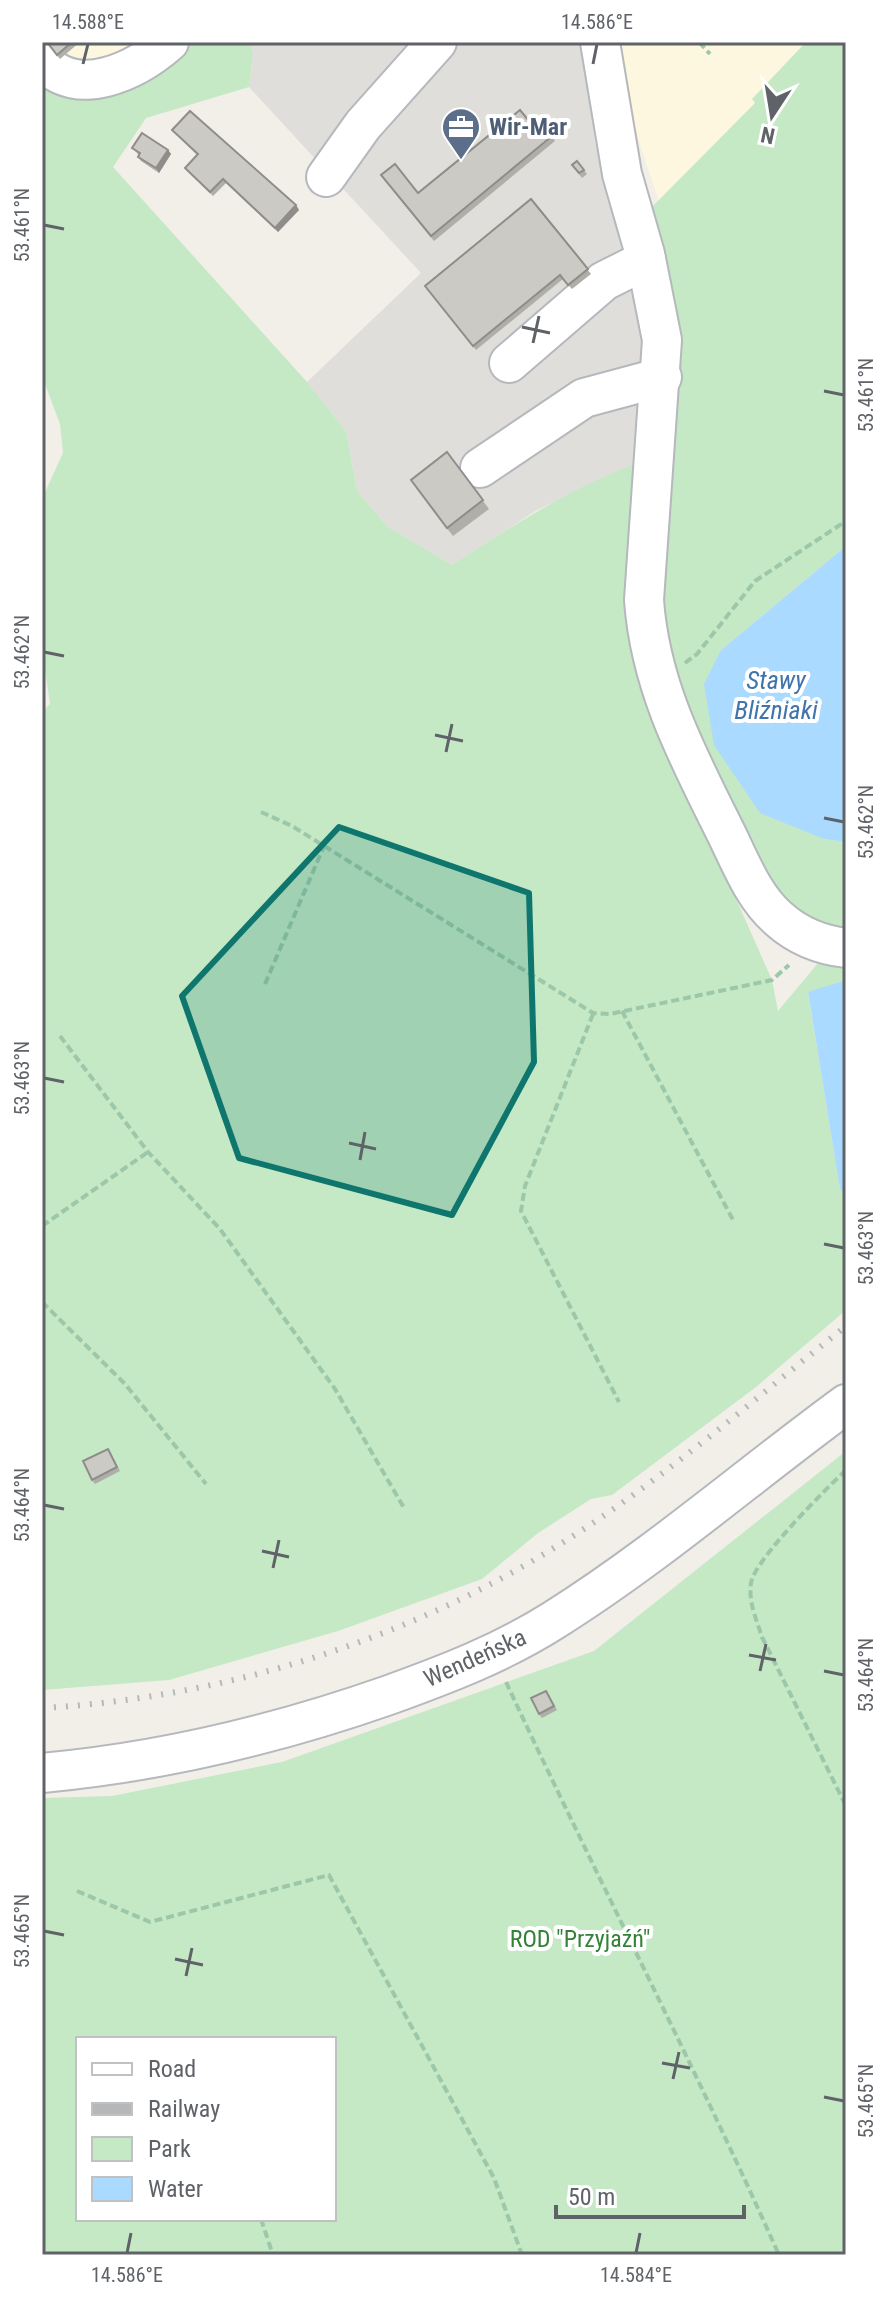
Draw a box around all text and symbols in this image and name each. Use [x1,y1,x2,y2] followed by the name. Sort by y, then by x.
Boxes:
[52,10,124,34] text: 14.588°E
[561,10,633,34] text: 14.586°E
[732,76,812,156] north arrow
[440,106,482,161] office icon: Wir-Mar
[489,113,567,141] place label: Wir-Mar
[759,121,777,149] text: N
[10,188,34,262] text: 53.461°N
[854,358,878,432] text: 53.461°N
[10,615,34,689] text: 53.462°N
[734,665,818,725] water label: Stawy Bliźniaki
[854,785,878,859] text: 53.462°N
[10,1041,34,1115] text: 53.463°N
[854,1211,878,1285] text: 53.463°N
[10,1468,34,1542] text: 53.464°N
[420,1623,530,1693] street label: Wendeńska
[854,1638,878,1712] text: 53.464°N
[10,1894,34,1968] text: 53.465°N
[510,1925,650,1953] park label: ROD "Przyjaźń"
[76,2037,336,2221] legend
[148,2055,196,2083] text: Road
[854,2064,878,2138] text: 53.465°N
[148,2095,220,2123] text: Railway
[148,2135,191,2163] text: Park
[556,2169,744,2219] scale bar
[148,2175,203,2203] text: Water
[568,2183,615,2211] text: 50 m
[91,2263,163,2287] text: 14.586°E
[600,2263,672,2287] text: 14.584°E

